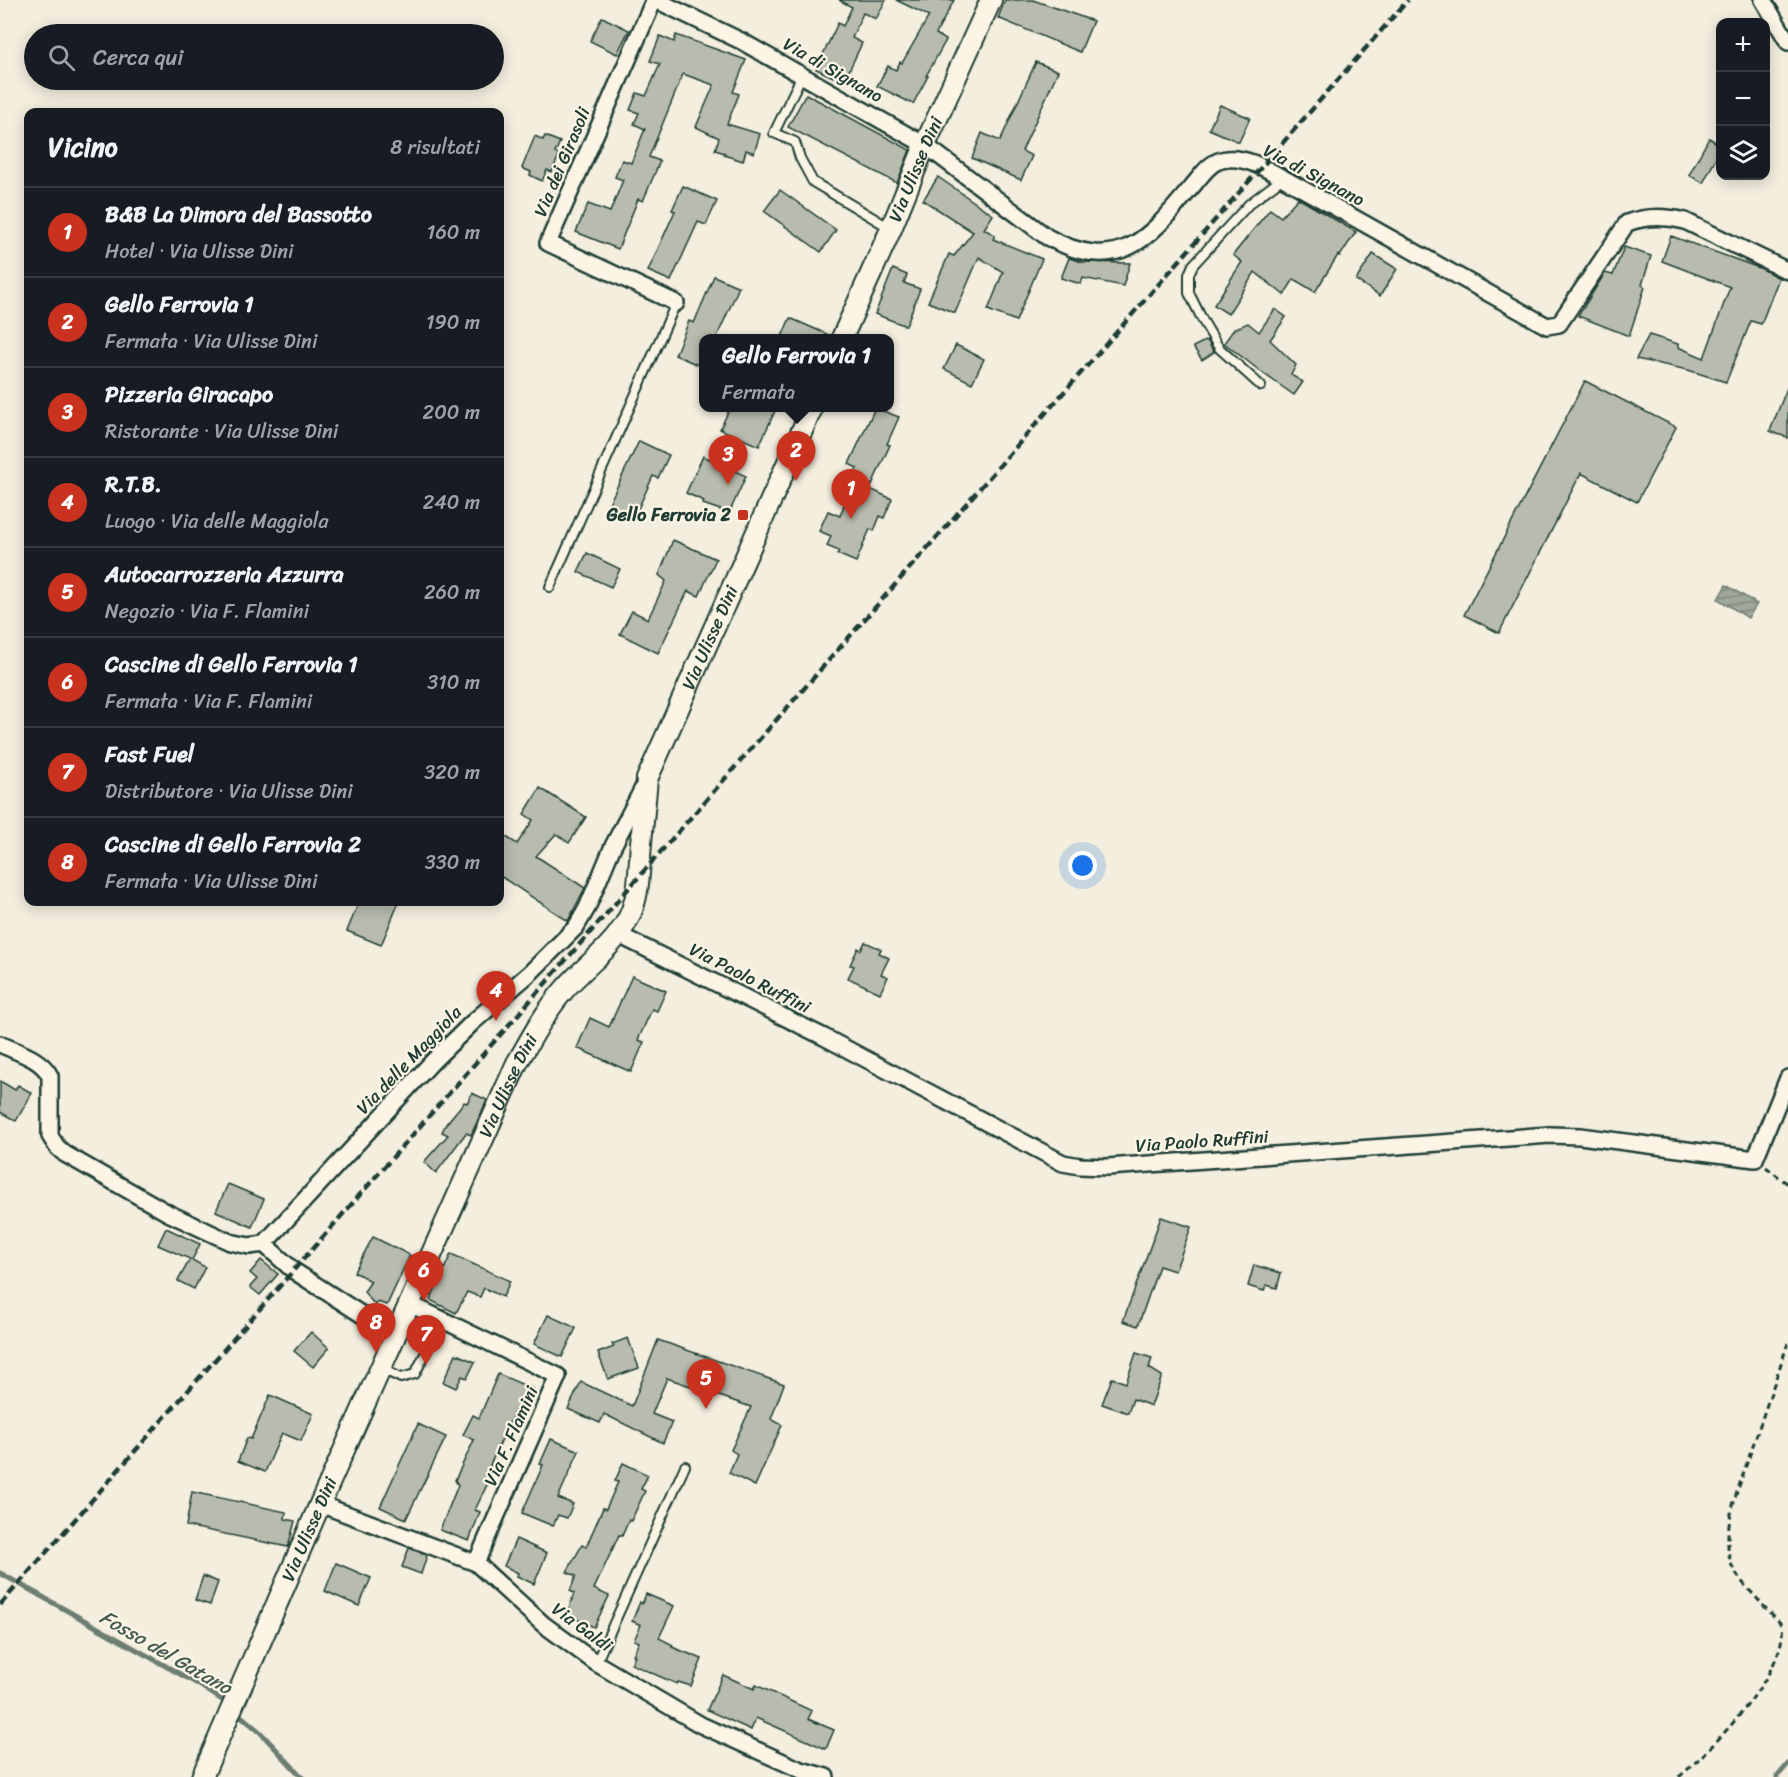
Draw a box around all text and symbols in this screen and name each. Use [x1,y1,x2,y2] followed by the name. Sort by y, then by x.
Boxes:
[1716,18,1770,180] map controls
[1716,18,1770,72] button: +
[24,24,504,90] search box
[777,28,889,112] street label: Via di Signano
[93,38,183,77] text: Cerca qui
[45,41,78,74] icon: search
[1716,72,1770,126] button: −
[525,101,600,222] street label: Via dei Girasoli
[879,110,952,227] street label: Via Ulisse Dini
[48,124,118,170] text: Vicino
[1716,126,1770,180] button: layers
[390,130,480,165] text: 8 risultati
[1257,135,1371,215] street label: Via di Signano
[105,195,372,234] text: B&B La Dimora del Bassotto
[63,215,72,250] text: 1
[427,215,480,250] text: 160 m
[105,234,294,269] text: Hotel · Via Ulisse Dini
[105,285,254,324] text: Gello Ferrovia 1
[62,305,73,340] text: 2
[426,305,480,340] text: 190 m
[105,324,317,359] text: Fermata · Via Ulisse Dini
[699,334,894,412] popup
[722,336,871,375] text: Gello Ferrovia 1
[105,375,273,414] text: Pizzeria Giracapo
[722,375,795,410] text: Fermata
[62,395,73,430] text: 3
[423,395,480,430] text: 200 m
[105,414,338,449] text: Ristorante · Via Ulisse Dini
[776,432,816,481] pin: 2
[708,436,748,485] pin: 3
[105,465,162,504] text: R.T.B.
[832,470,870,519] pin: 1
[61,485,74,520] text: 4
[423,485,480,520] text: 240 m
[606,499,732,531] place label: Gello Ferrovia 2
[105,504,329,539] text: Luogo · Via delle Maggiola
[736,508,750,522] marker: Gello Ferrovia 2
[105,555,344,594] text: Autocarrozzeria Azzurra
[61,575,74,610] text: 5
[424,575,480,610] text: 260 m
[673,579,748,695] street label: Via Ulisse Dini
[105,594,309,629] text: Negozio · Via F. Flamini
[105,645,358,684] text: Cascine di Gello Ferrovia 1
[62,665,73,700] text: 6
[427,665,480,700] text: 310 m
[105,684,312,719] text: Fermata · Via F. Flamini
[105,735,194,774] text: Fast Fuel
[62,755,73,790] text: 7
[424,755,480,790] text: 320 m
[105,774,353,809] text: Distributore · Via Ulisse Dini
[105,825,361,864] text: Cascine di Gello Ferrovia 2
[61,845,74,880] text: 8
[425,845,480,880] text: 330 m
[1068,851,1097,880] your location
[105,864,317,899] text: Fermata · Via Ulisse Dini
[683,934,817,1023] street label: Via Paolo Ruffini
[476,972,516,1021] pin: 4
[348,997,470,1122] street label: Via delle Maggiola
[470,1027,547,1143] street label: Via Ulisse Dini
[1135,1120,1270,1162] street label: Via Paolo Ruffini
[404,1252,444,1301] pin: 6
[356,1304,395,1353] pin: 8
[406,1316,446,1365] pin: 7
[686,1360,726,1409] pin: 5
[475,1380,548,1491] street label: Via F. Flamini
[272,1471,347,1587] street label: Via Ulisse Dini
[545,1594,620,1661] street label: Via Galdi
[93,1600,240,1705] water label: Fosso del Gatano

